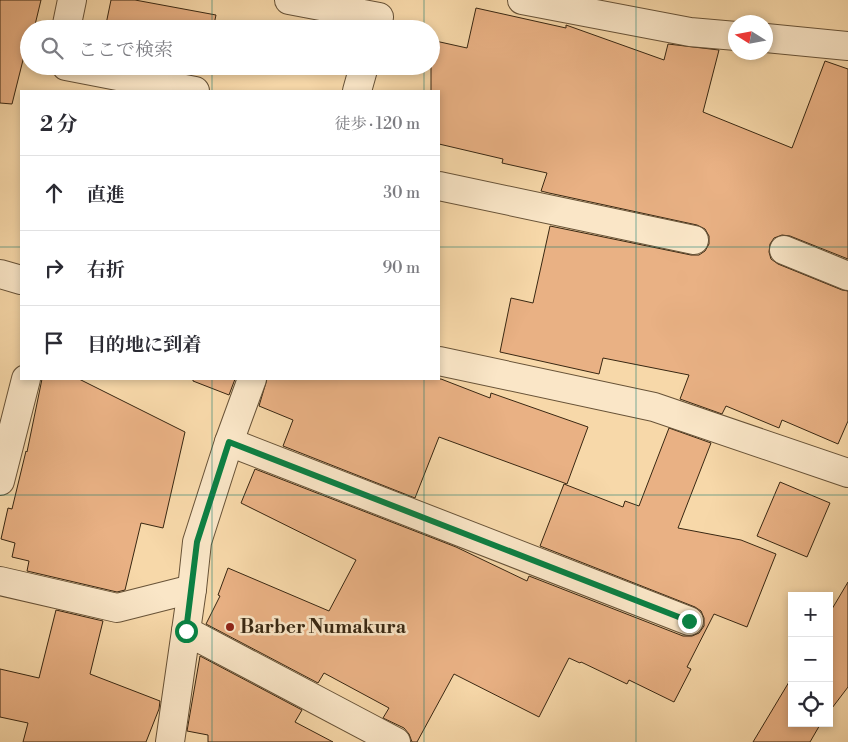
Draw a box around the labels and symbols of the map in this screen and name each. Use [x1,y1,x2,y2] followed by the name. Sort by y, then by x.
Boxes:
[728,15,773,60] north arrow
[678,610,701,633] route end
[240,615,407,639] place label: Barber Numakura
[175,620,198,643] route start
[224,621,236,633] marker: Barber Numakura

